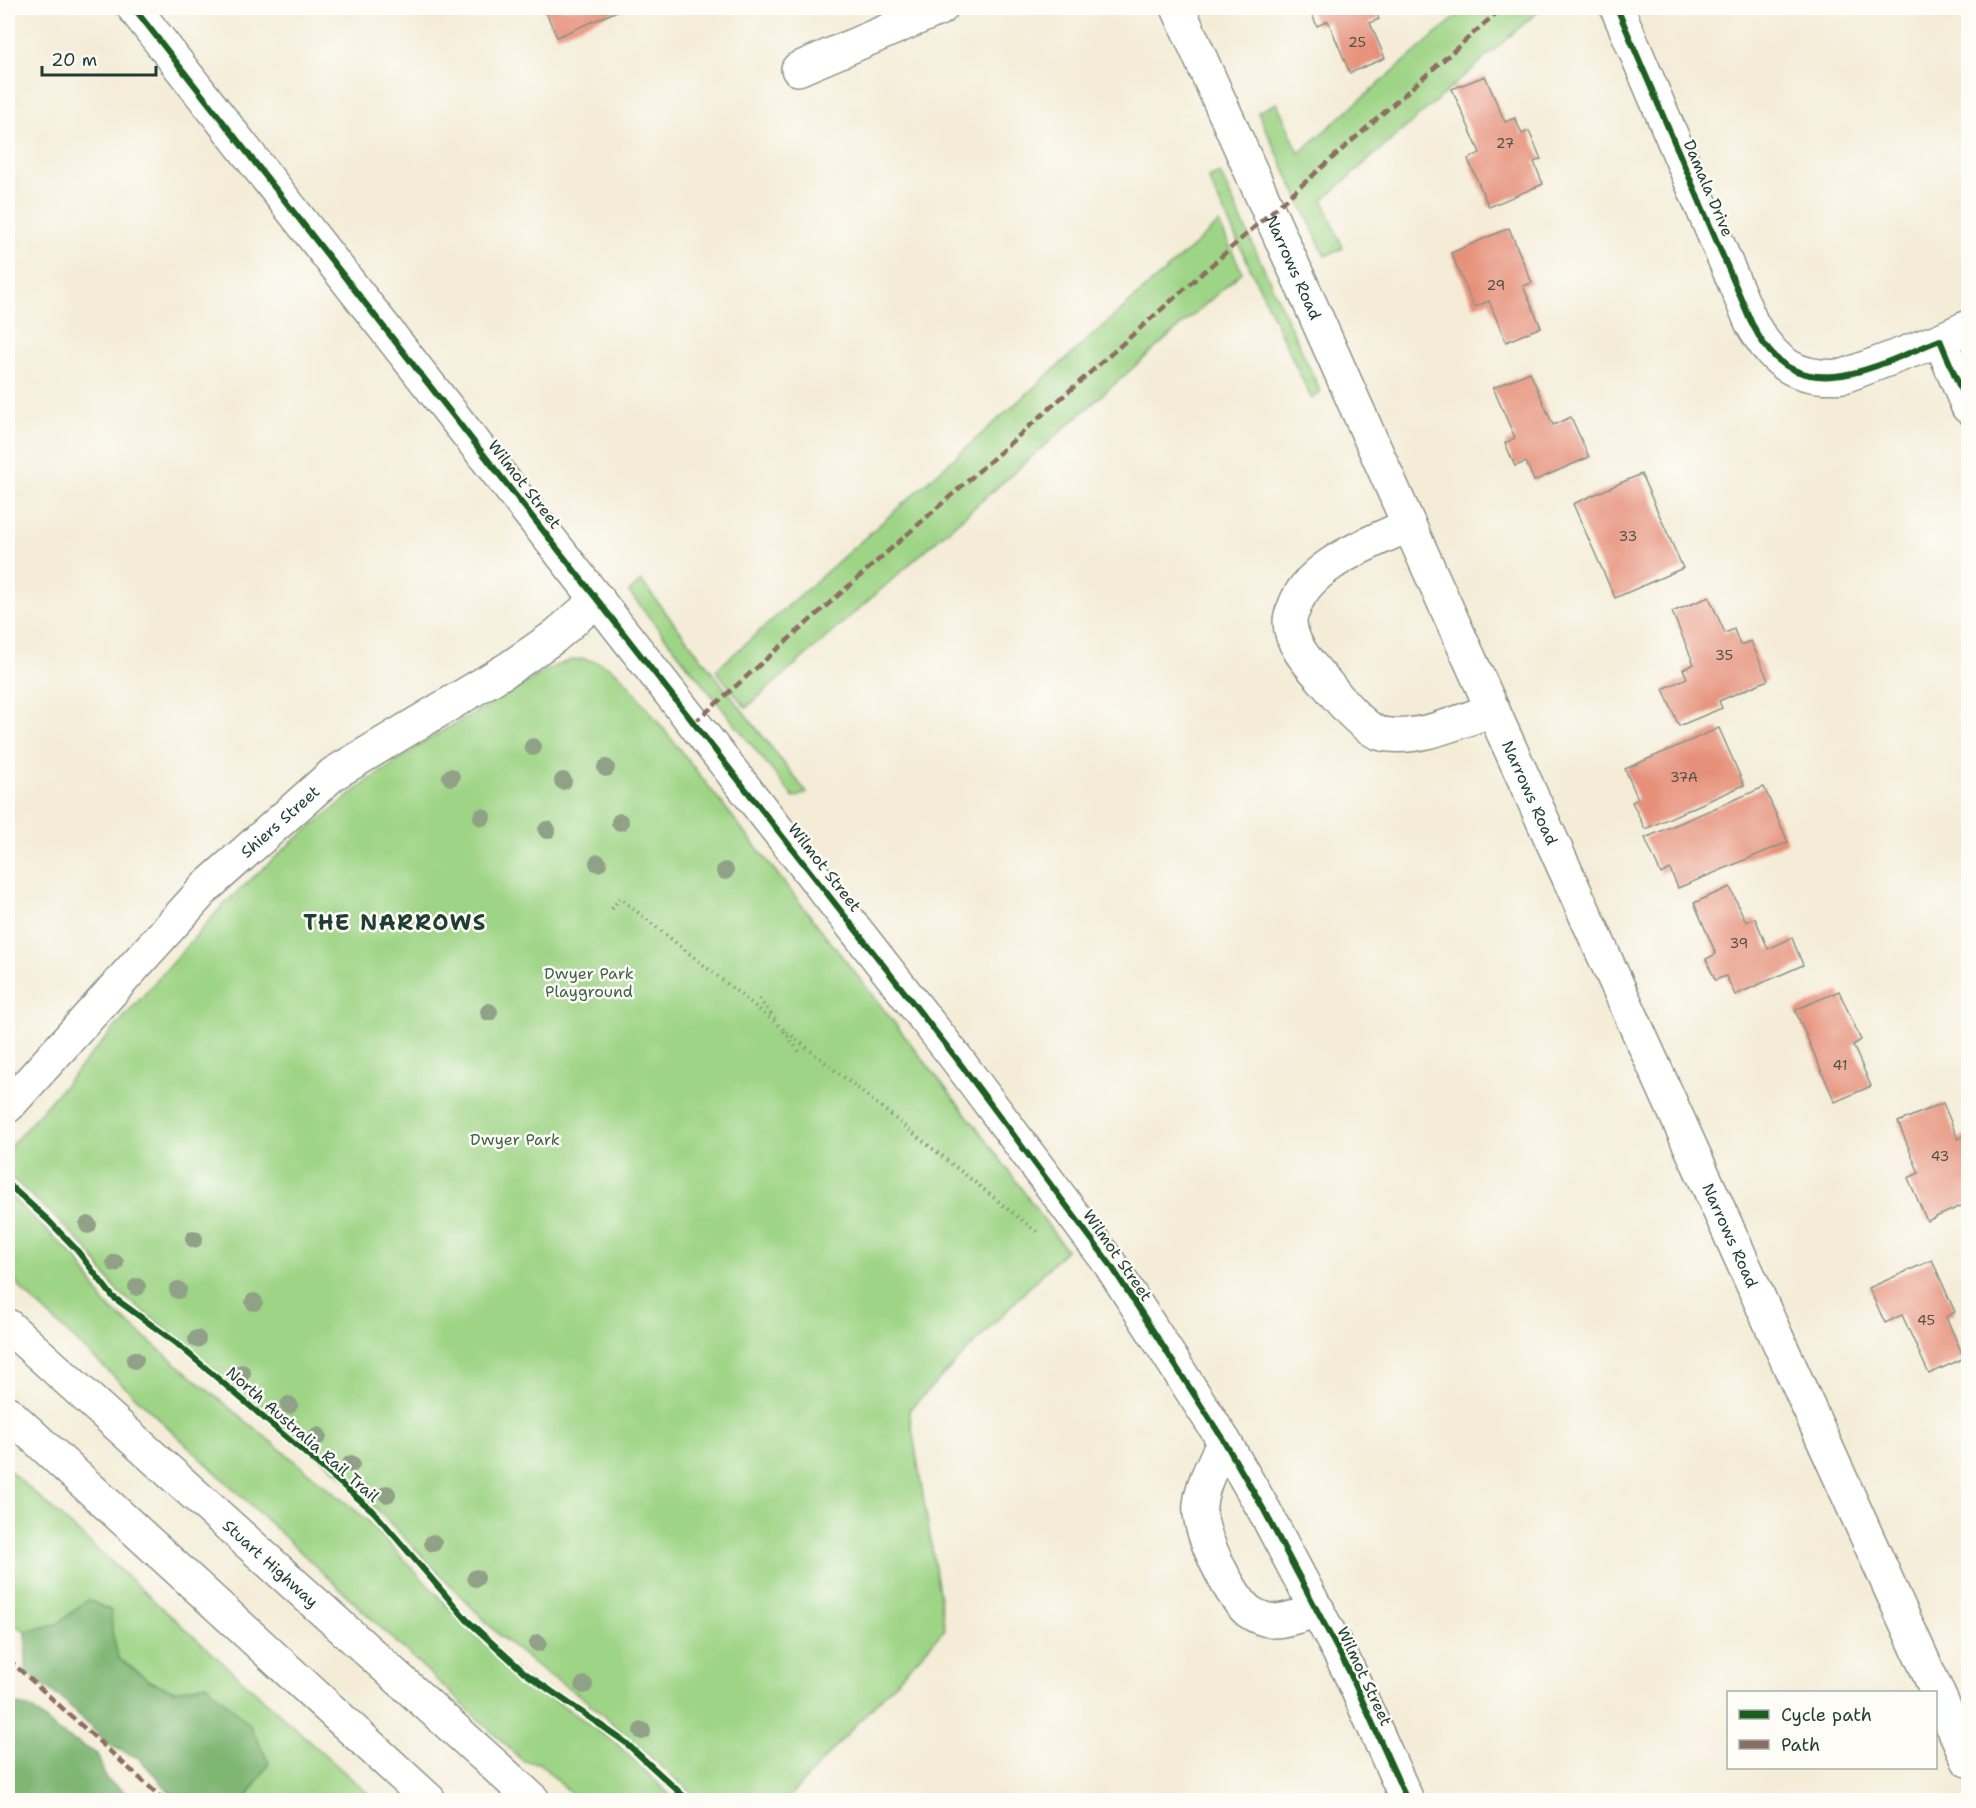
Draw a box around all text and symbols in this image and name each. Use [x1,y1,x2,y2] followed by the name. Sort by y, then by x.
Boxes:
[1348,33,1366,51] house number: 25
[42,39,156,77] scale bar
[51,48,97,72] text: 20 m
[1496,134,1514,152] house number: 27
[1679,137,1738,240] street label: Damala Drive
[1261,212,1326,323] street label: Narrows Road
[1487,276,1505,294] house number: 29
[483,436,566,533] street label: Wilmot Street
[1619,527,1637,545] house number: 33
[1715,646,1733,664] house number: 35
[1497,737,1562,848] street label: Narrows Road
[1670,768,1698,786] house number: 37A
[236,781,324,862] street label: Shiers Street
[783,819,866,916] street label: Wilmot Street
[303,908,487,937] district label: THE NARROWS
[1730,934,1748,952] house number: 39
[544,963,634,1002] park label: Dwyer Park Playground
[1833,1056,1847,1074] house number: 41
[470,1129,560,1150] park label: Dwyer Park
[1931,1147,1949,1165] house number: 43
[1697,1180,1763,1291] street label: Narrows Road
[1078,1205,1157,1305] street label: Wilmot Street
[1917,1311,1935,1329] house number: 45
[222,1362,384,1507] street label: North Australia Rail Trail
[218,1515,323,1612] street label: Stuart Highway
[1332,1623,1397,1729] street label: Wilmot Street
[1727,1691,1937,1769] legend
[1781,1703,1872,1727] text: Cycle path
[1781,1733,1820,1757] text: Path

